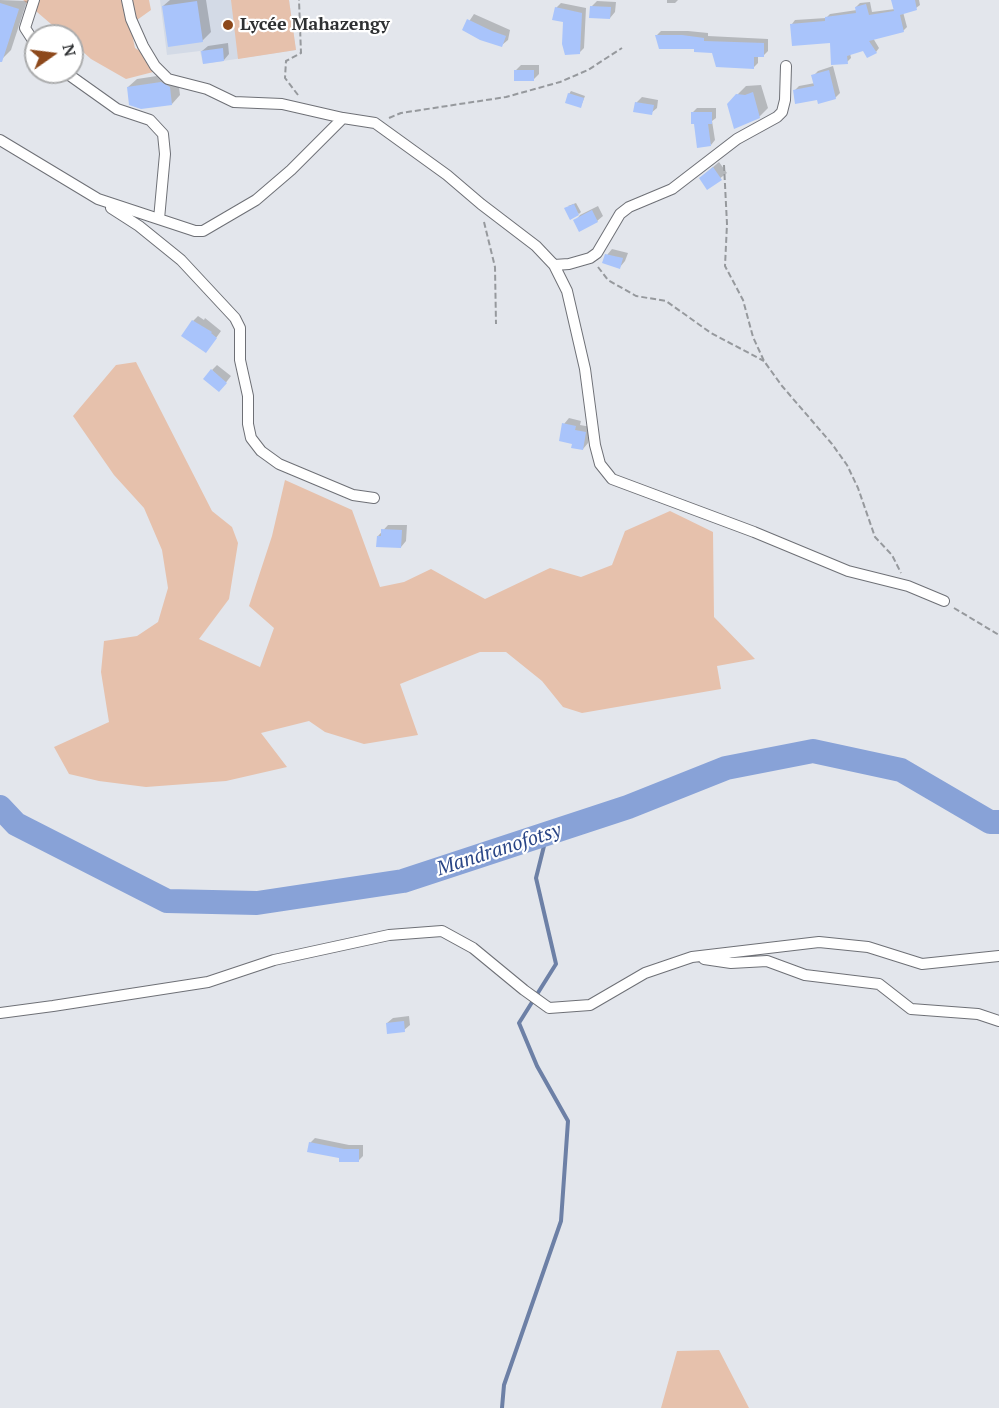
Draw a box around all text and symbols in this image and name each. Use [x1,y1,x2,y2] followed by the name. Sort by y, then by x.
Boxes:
[240,14,390,36] place label: Lycée Mahazengy
[221,18,235,32] marker: Lycée Mahazengy
[24,24,84,84] north arrow
[57,42,82,59] text: N
[434,819,564,881] water label: Mandranofotsy

